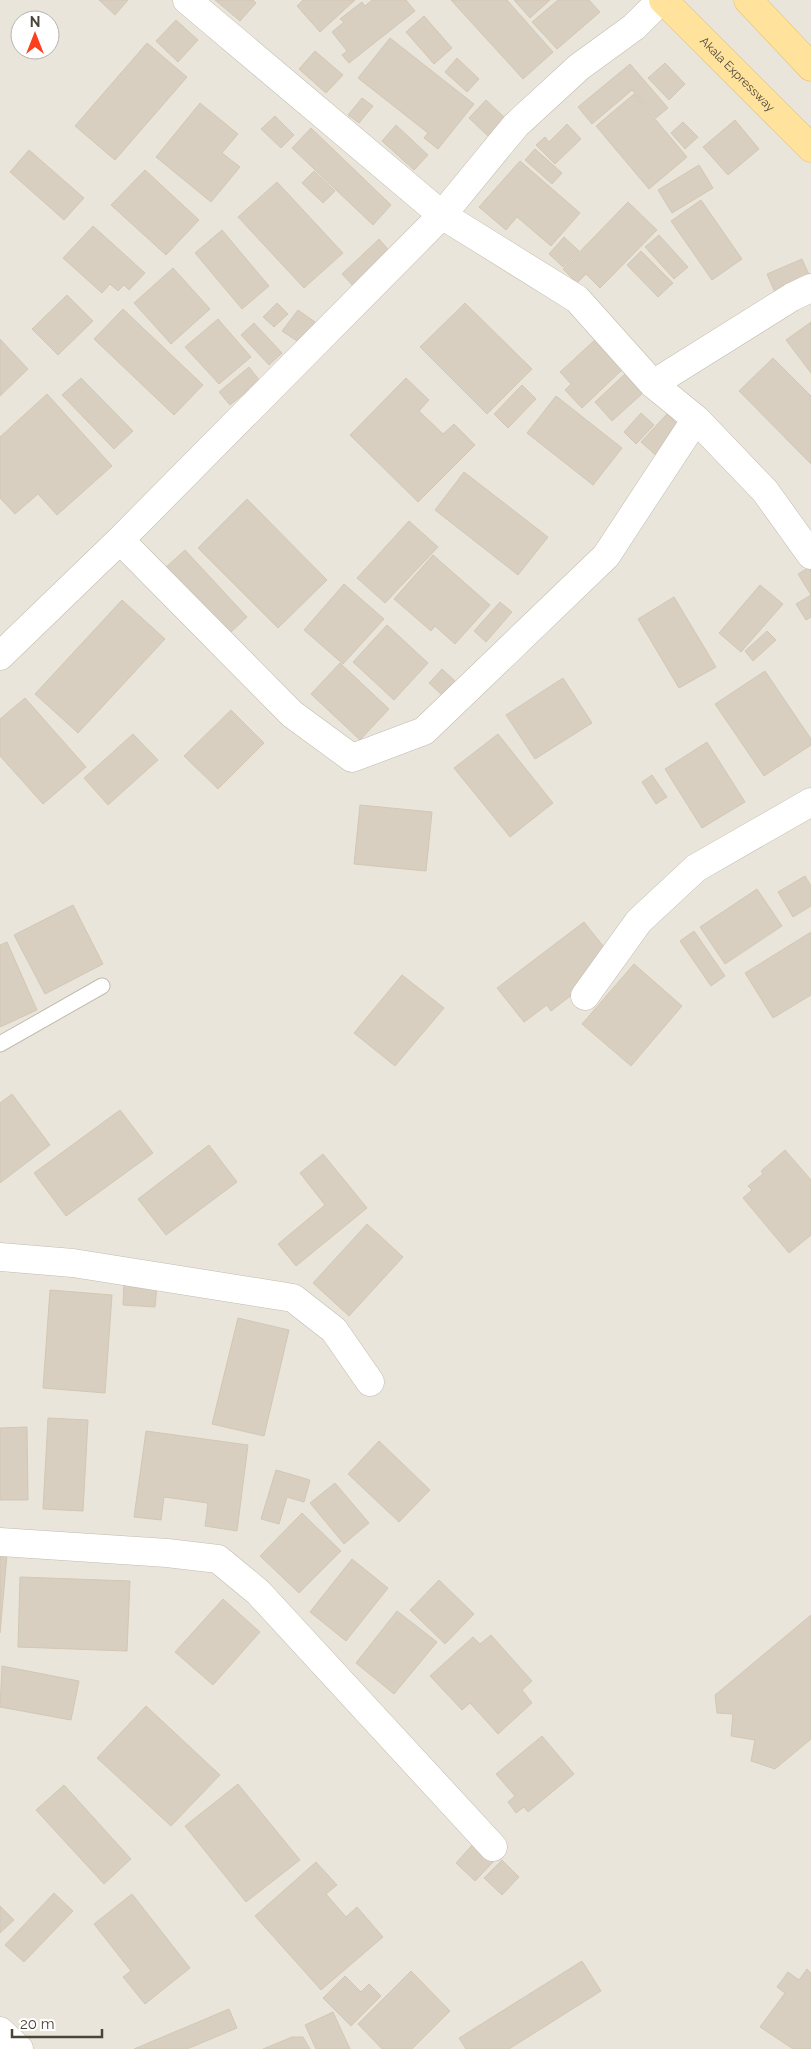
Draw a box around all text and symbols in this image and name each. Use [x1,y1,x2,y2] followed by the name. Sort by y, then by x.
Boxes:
[10,10,60,60] north arrow
[30,14,40,30] text: N
[697,34,778,115] street label: Akala Expressway
[12,2006,102,2038] scale bar
[20,2015,55,2033] text: 20 m

